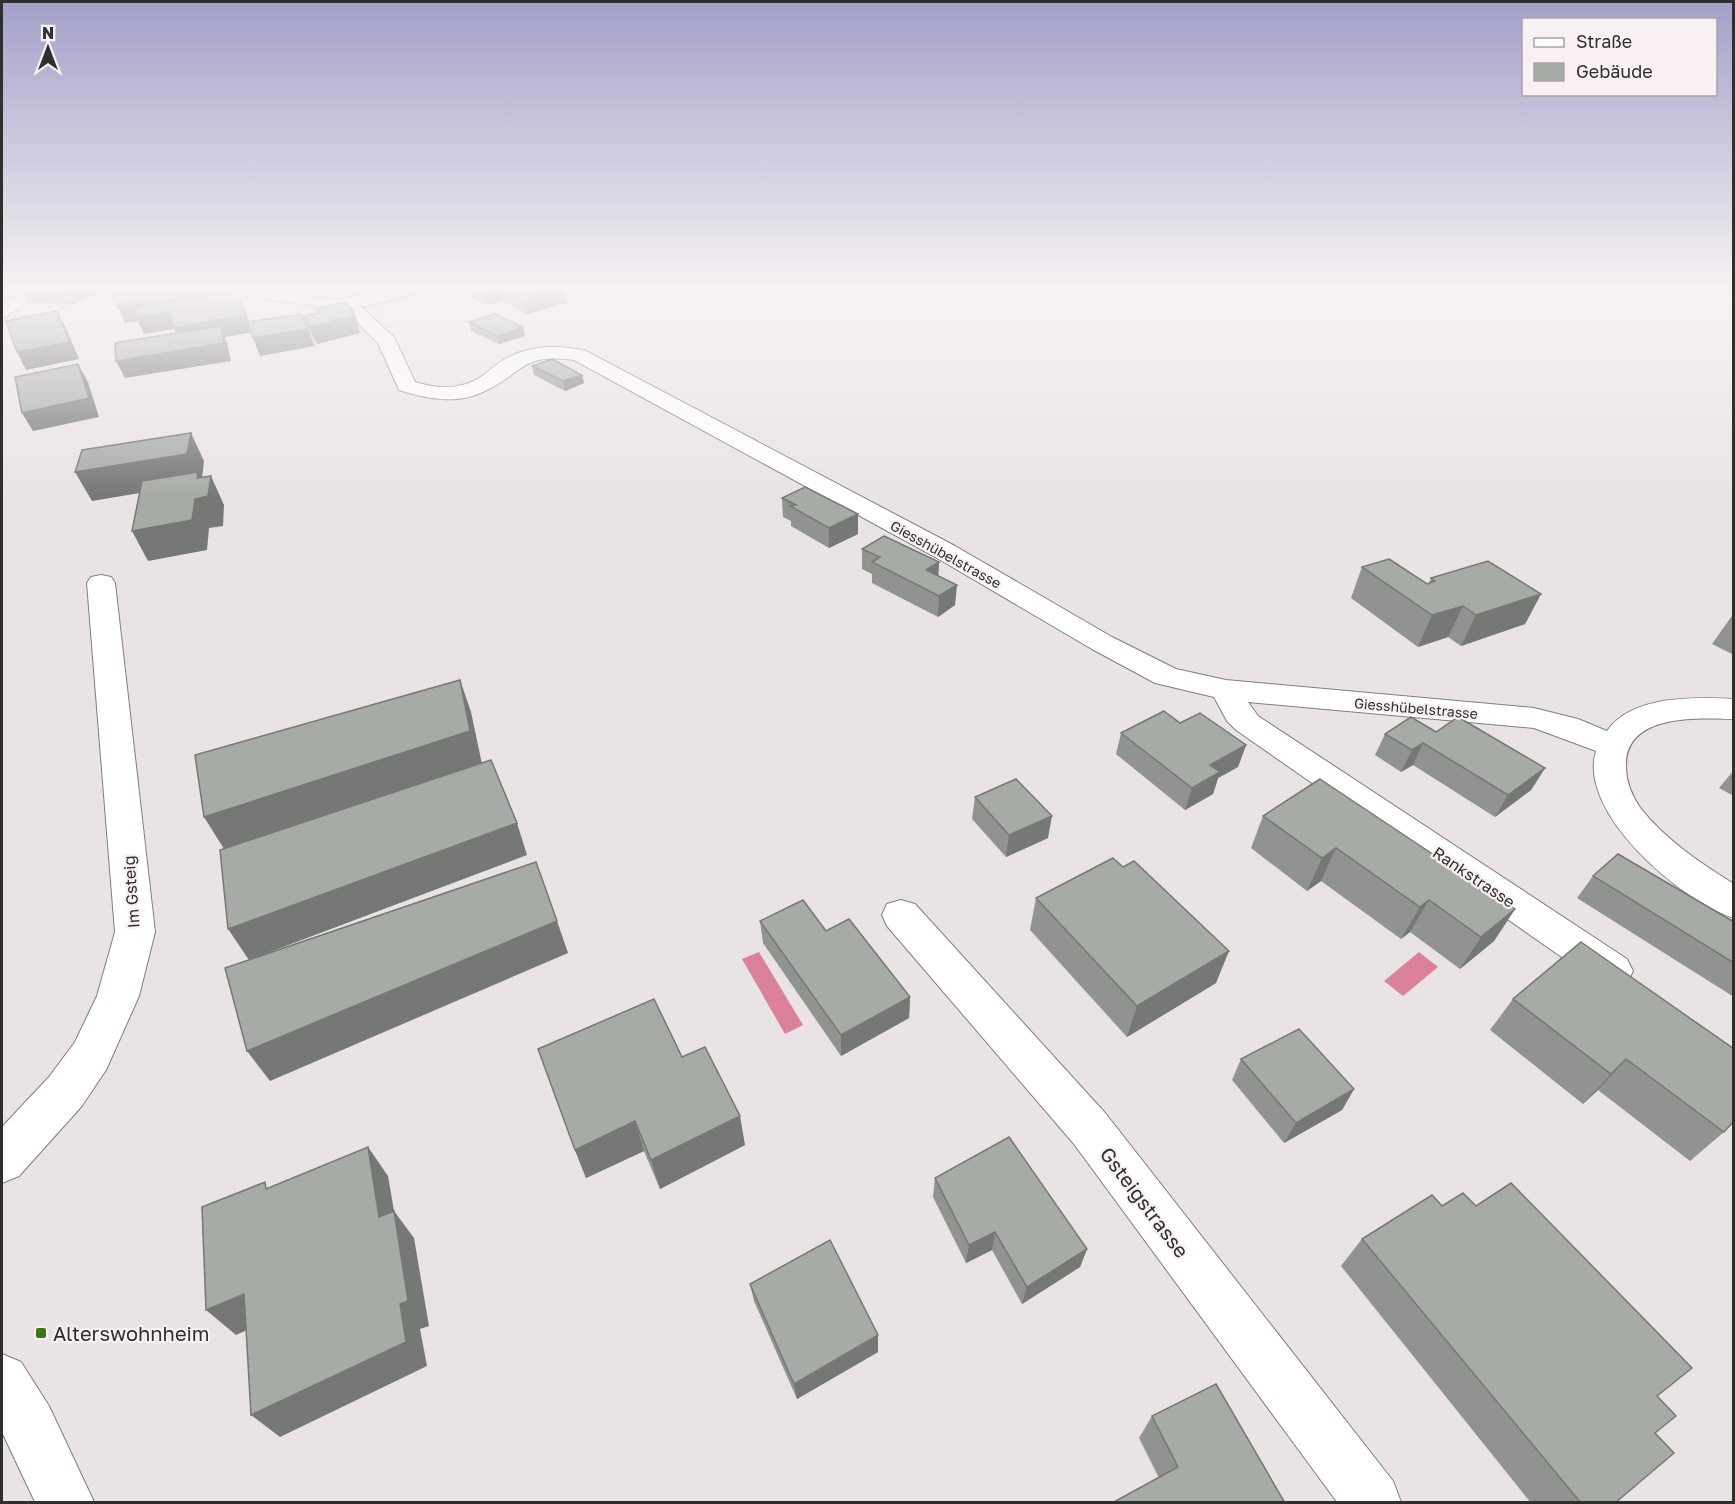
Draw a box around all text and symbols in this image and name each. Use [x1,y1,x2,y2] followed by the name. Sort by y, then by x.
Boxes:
[18,18,78,78] north arrow
[1522,18,1717,96] legend
[42,23,54,43] text: N
[1576,30,1632,52] text: Straße
[1576,60,1653,82] text: Gebäude
[888,516,1004,592] street label: Giesshübelstrasse
[1353,694,1479,722] street label: Giesshübelstrasse
[1429,842,1519,912] street label: Rankstrasse
[118,855,144,929] street label: Im Gsteig
[1096,1142,1194,1262] street label: Gsteigstrasse
[53,1321,210,1345] place label: Alterswohnheim
[34,1326,48,1340] marker: Alterswohnheim

